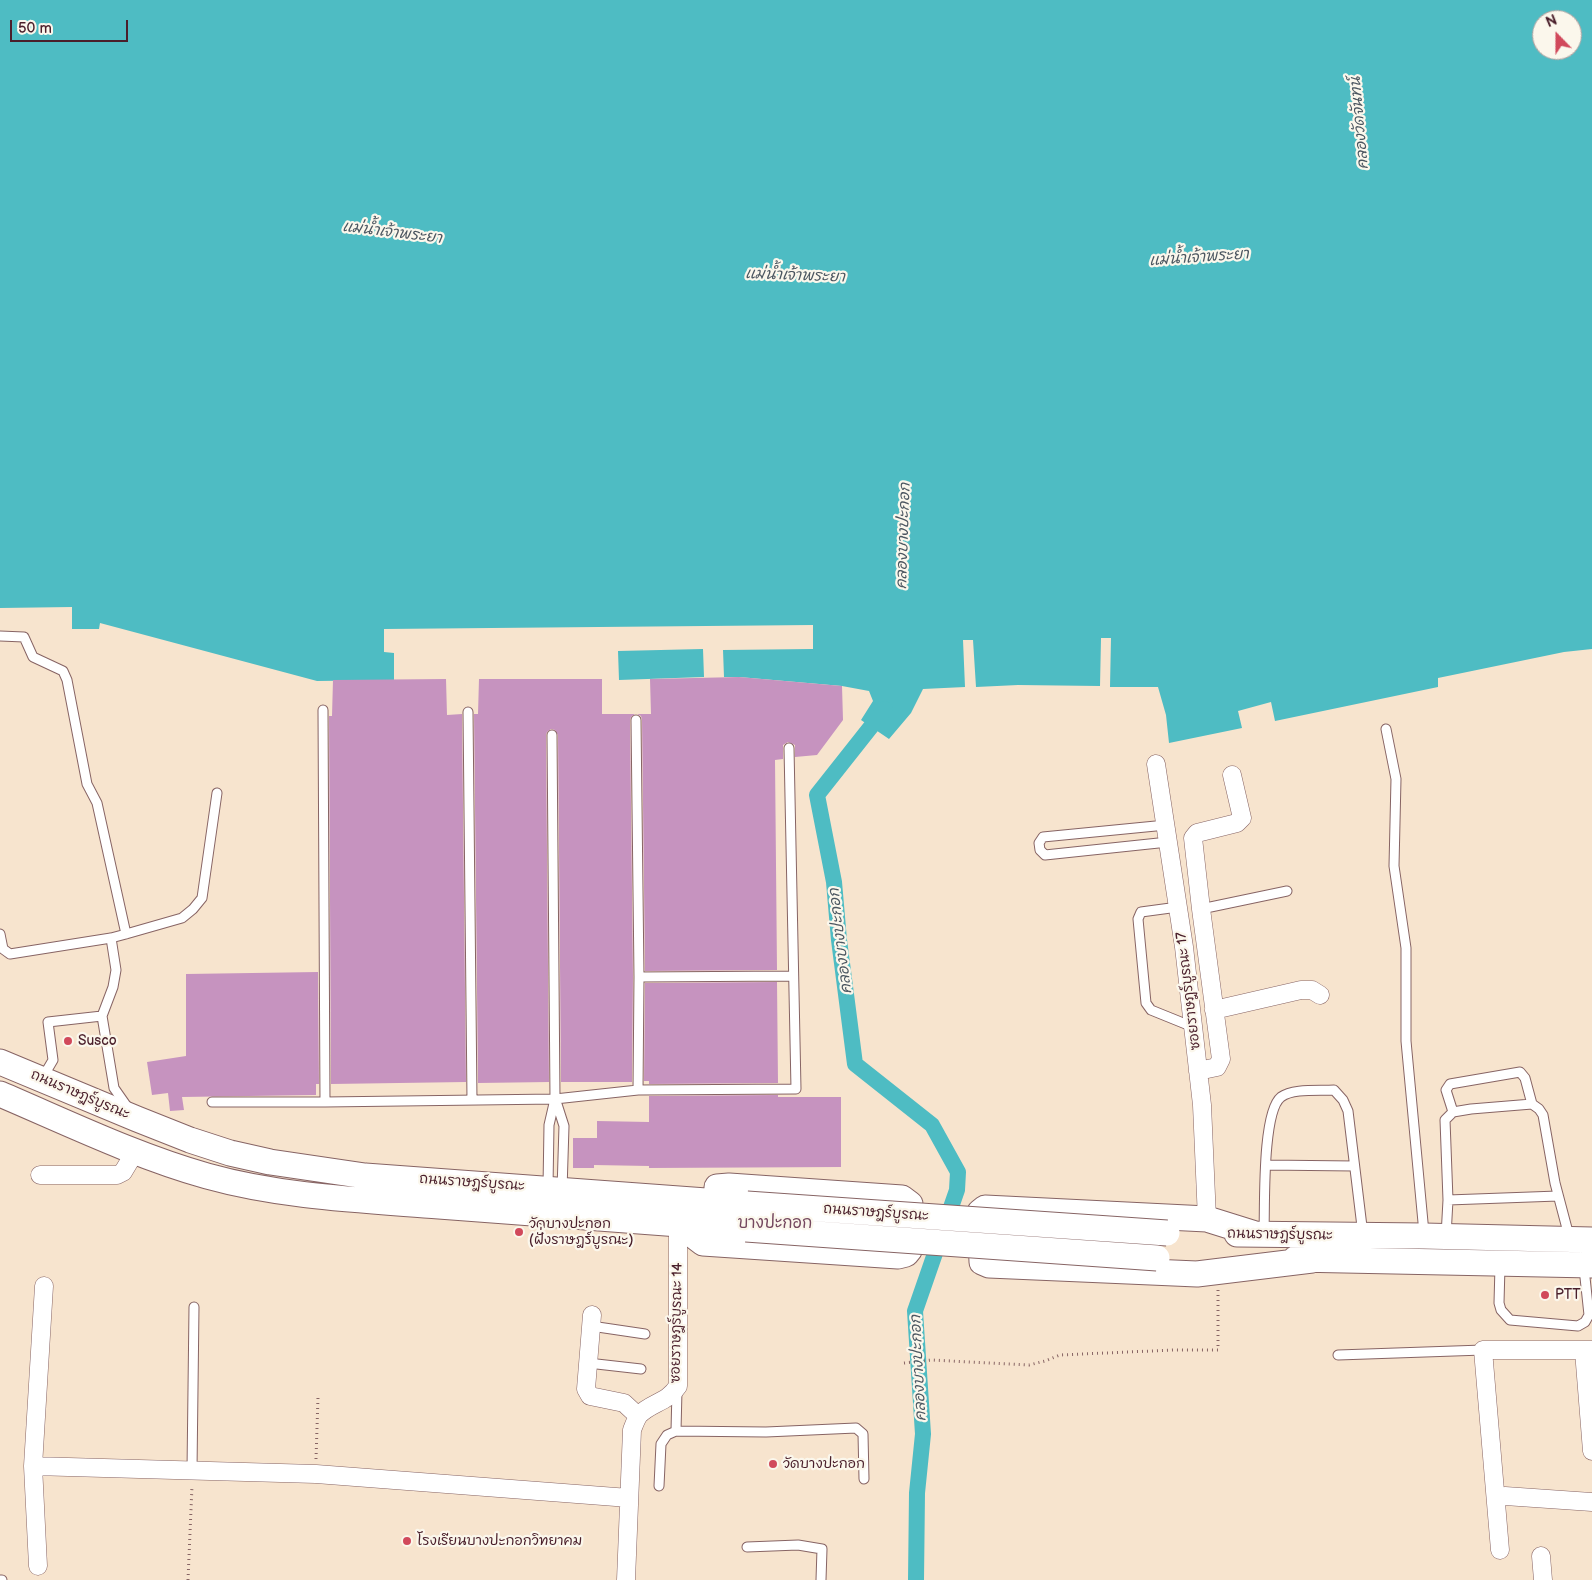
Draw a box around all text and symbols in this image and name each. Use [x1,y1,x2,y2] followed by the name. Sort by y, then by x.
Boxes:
[12,10,130,42] scale bar
[1532,10,1582,60] north arrow
[1544,12,1560,31] text: N
[18,19,52,38] text: 50 m
[1347,76,1373,170] water label: คลองวัดจันทน์
[341,218,443,248] water label: แม่น้ำเจ้าพระยา
[1149,246,1249,270] water label: แม่น้ำเจ้าพระยา
[745,265,845,287] water label: แม่น้ำเจ้าพระยา
[893,483,915,589] water label: คลองบางปะกอก
[826,887,856,995] water label: คลองบางปะกอก
[1173,931,1205,1051] street label: ซอยราษฎร์บูรณะ 17
[78,1033,117,1049] place label: Susco
[62,1035,74,1047] marker: Susco
[28,1067,132,1123] street label: ถนนราษฎร์บูรณะ
[419,1171,525,1195] street label: ถนนราษฎร์บูรณะ
[823,1201,929,1225] street label: ถนนราษฎร์บูรณะ
[738,1214,812,1234] district label: บางปะกอก
[529,1216,633,1248] place label: วัดบางปะกอก (ฝั่งราษฎร์บูรณะ)
[513,1226,525,1238] marker: วัดบางปะกอก (ฝั่งราษฎร์บูรณะ)
[1227,1226,1333,1244] street label: ถนนราษฎร์บูรณะ
[668,1263,686,1383] street label: ซอยราษฎร์บูรณะ 14
[1555,1287,1581,1303] place label: PTT
[1539,1289,1551,1301] marker: PTT
[907,1314,931,1422] water label: คลองบางปะกอก
[783,1456,865,1472] place label: วัดบางปะกอก
[767,1458,779,1470] marker: วัดบางปะกอก
[417,1533,582,1549] place label: โรงเรียนบางปะกอกวิทยาคม
[401,1535,413,1547] marker: โรงเรียนบางปะกอกวิทยาคม

